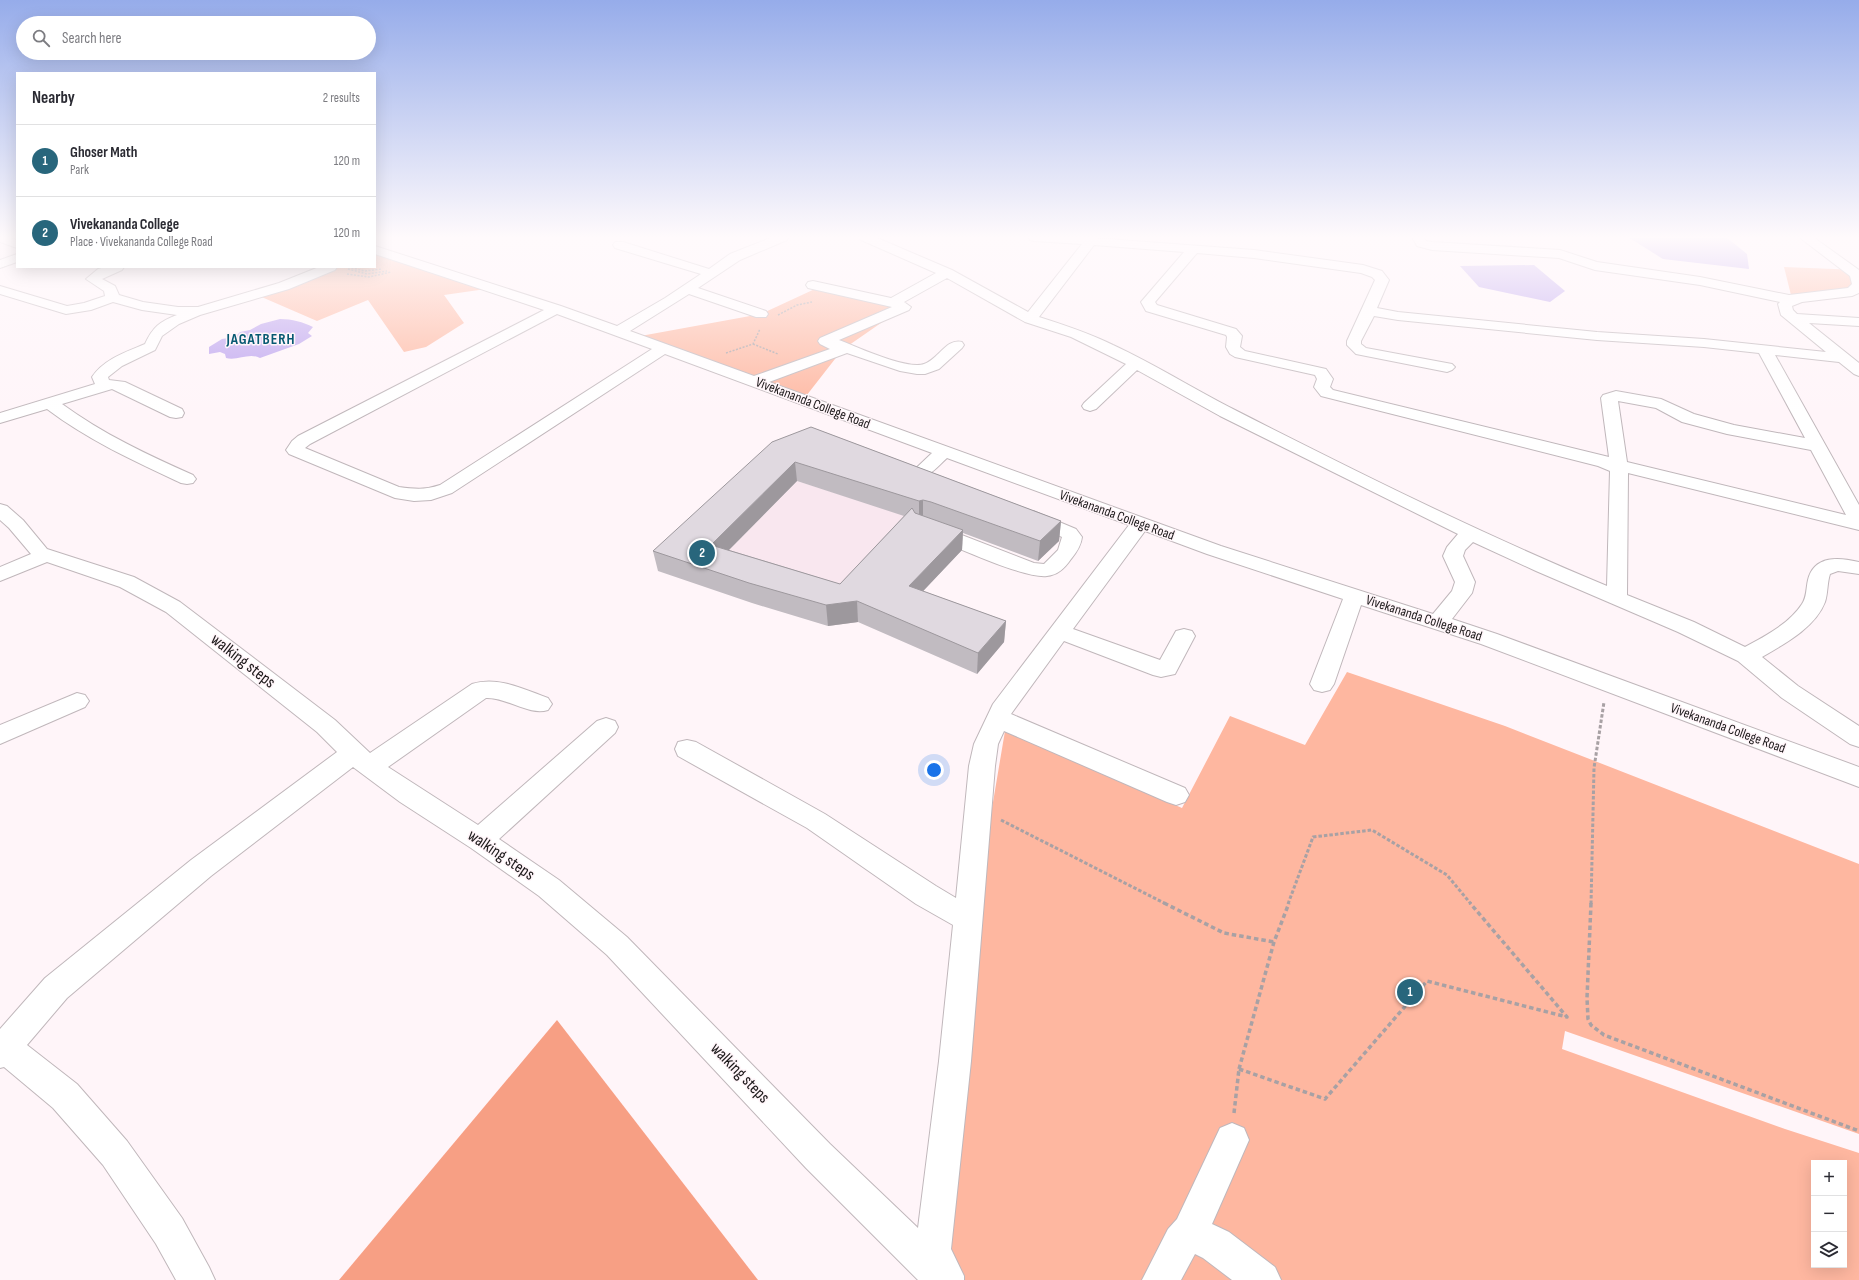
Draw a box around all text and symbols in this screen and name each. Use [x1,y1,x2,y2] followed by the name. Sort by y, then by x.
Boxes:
[16,16,376,60] search box
[30,27,52,49] icon: search
[62,29,122,48] text: Search here
[32,88,75,108] text: Nearby
[323,90,360,106] text: 2 results
[70,143,137,162] text: Ghoser Math
[42,153,48,169] text: 1
[334,153,360,169] text: 120 m
[70,162,89,178] text: Park
[70,215,179,234] text: Vivekananda College
[42,225,48,241] text: 2
[334,225,360,241] text: 120 m
[70,234,213,250] text: Place · Vivekananda College Road
[225,330,296,349] district label: JAGATBERH
[753,373,873,433] street label: Vivekananda College Road
[1057,486,1177,544] street label: Vivekananda College Road
[689,538,715,568] pin: 2
[1364,591,1485,645] street label: Vivekananda College Road
[207,630,279,692] street label: walking steps
[1668,699,1788,757] street label: Vivekananda College Road
[924,760,944,780] your location
[464,825,538,885] street label: walking steps
[1397,977,1423,1007] pin: 1
[706,1039,774,1107] street label: walking steps
[1811,1160,1847,1268] map controls
[1811,1160,1847,1196] button: +
[1811,1196,1847,1232] button: −
[1811,1232,1847,1268] button: layers

